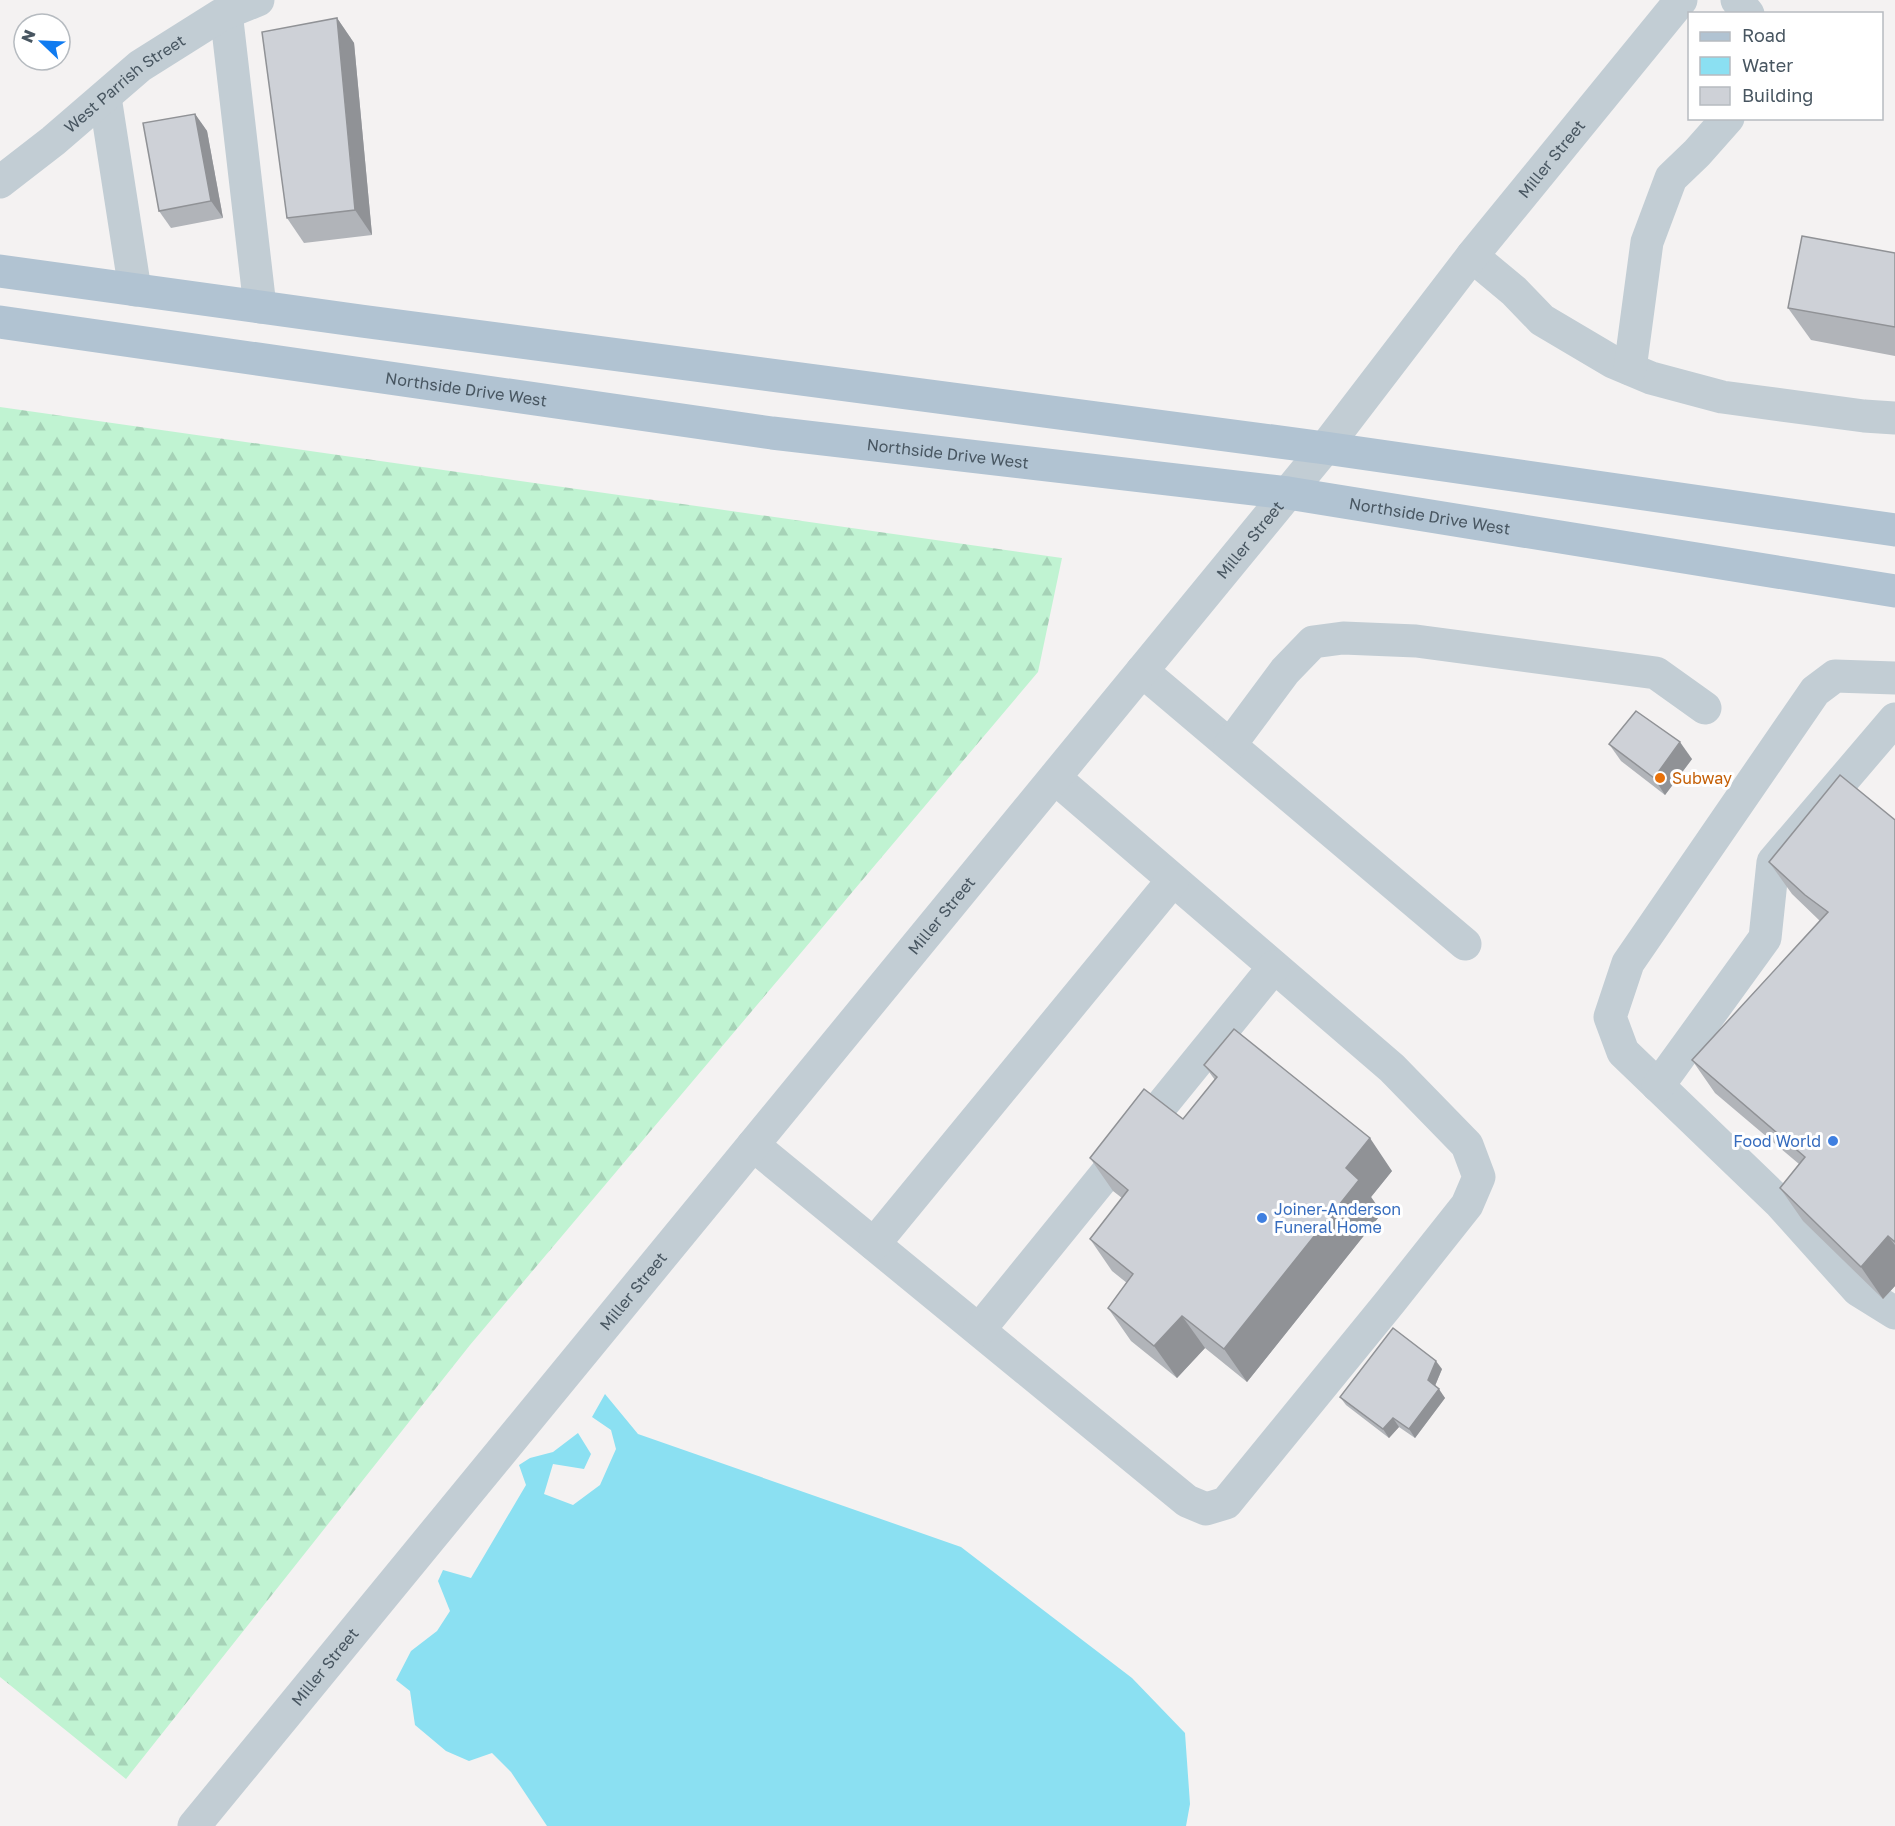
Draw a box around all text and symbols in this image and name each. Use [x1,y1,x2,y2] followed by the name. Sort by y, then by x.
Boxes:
[12,12,72,72] north arrow
[1688,12,1883,120] legend
[1742,24,1786,46] text: Road
[17,27,40,46] text: N
[60,30,189,137] street label: West Parrish Street
[1742,54,1793,76] text: Water
[1742,84,1813,106] text: Building
[1514,116,1589,202] street label: Miller Street
[384,368,548,411] street label: Northside Drive West
[866,434,1030,473] street label: Northside Drive West
[1348,493,1512,539] street label: Northside Drive West
[1212,497,1288,583] street label: Miller Street
[1672,768,1732,788] place label: Subway
[1653,771,1667,785] marker: Subway
[903,872,979,959] street label: Miller Street
[1733,1131,1821,1151] place label: Food World
[1826,1134,1840,1148] marker: Food World
[1274,1199,1401,1237] place label: Joiner-Anderson Funeral Home
[1255,1211,1269,1225] marker: Joiner-Anderson Funeral Home
[595,1248,671,1334] street label: Miller Street
[287,1624,363,1710] street label: Miller Street

